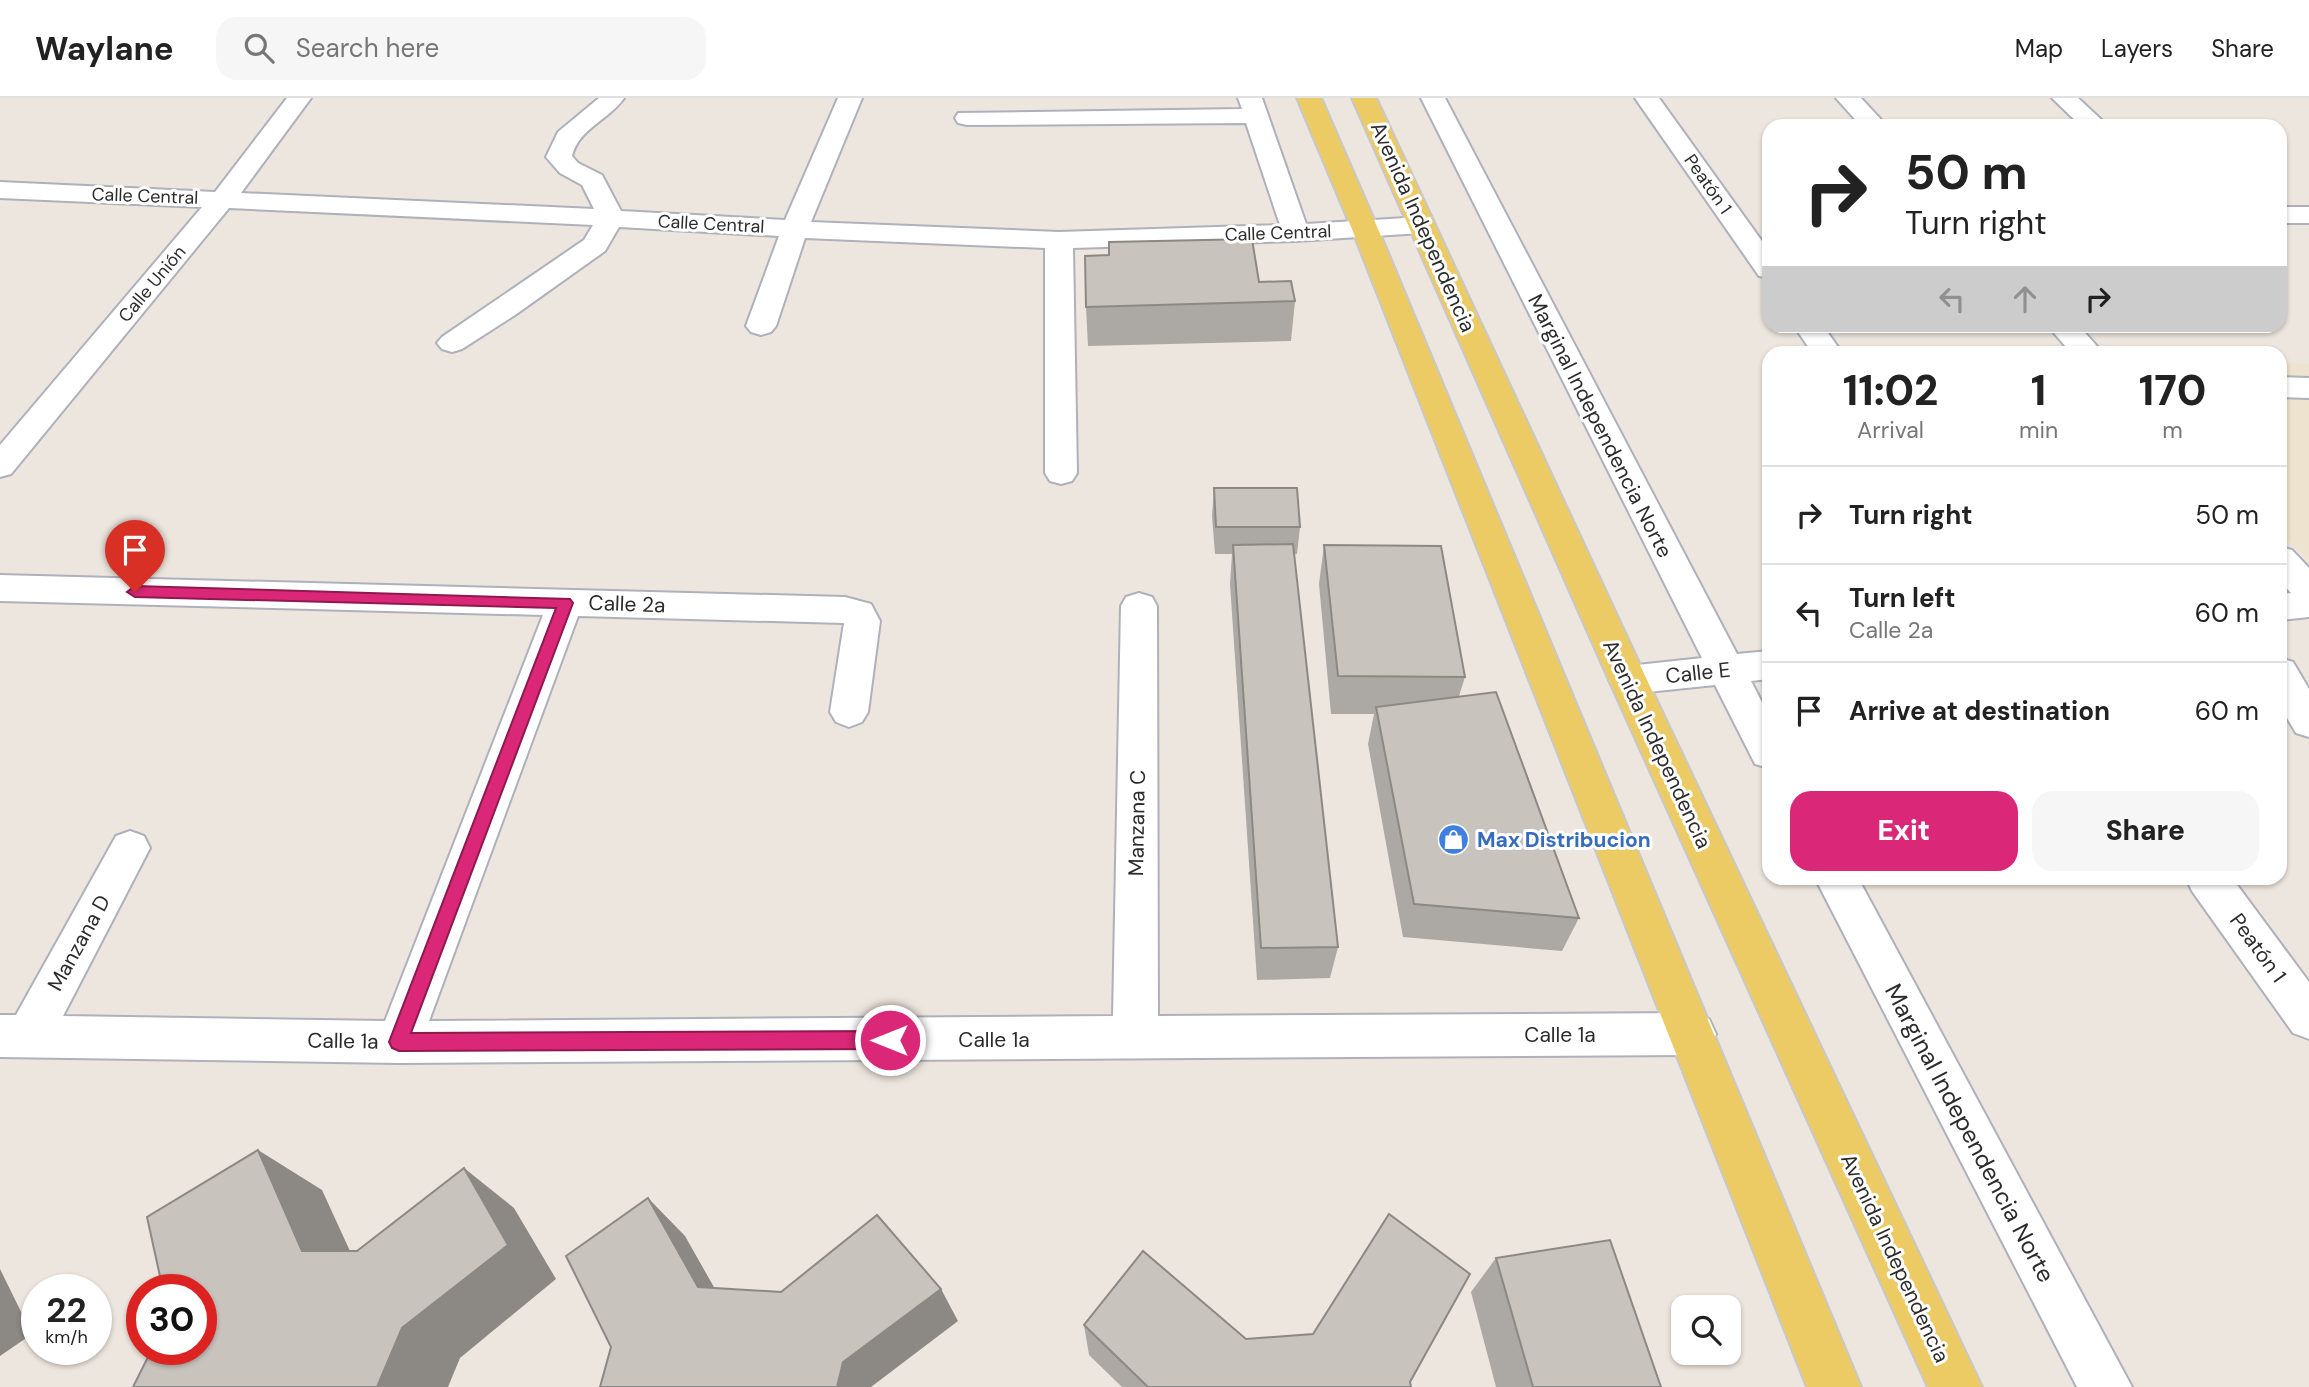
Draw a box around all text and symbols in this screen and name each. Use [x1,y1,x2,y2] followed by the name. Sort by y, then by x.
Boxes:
[216,17,706,80] search box
[35,27,174,70] text: Waylane
[240,29,278,67] icon: search
[296,31,439,65] text: Search here
[2015,33,2063,64] text: Map
[2101,33,2173,64] text: Layers
[2211,33,2274,64] text: Share
[1364,117,1482,337] street label: Avenida Independencia
[1905,140,2028,204] text: 50 m
[1790,147,1881,238] icon: right
[1679,149,1737,219] street label: Peatón 1
[91,182,199,210] street label: Calle Central
[1905,202,2047,244] text: Turn right
[657,209,765,239] street label: Calle Central
[1224,219,1332,247] street label: Calle Central
[113,241,191,327] street label: Calle Unión
[1933,280,1971,318] icon: left
[2006,280,2044,318] icon: ahead
[2079,280,2117,318] icon: right
[1521,290,1679,563] street label: Marginal Independencia Norte
[1843,363,1938,418] text: 11:02
[2031,363,2046,418] text: 1
[2139,363,2206,418] text: 170
[1857,415,1924,445] text: Arrival
[2019,415,2058,445] text: min
[2162,415,2183,445] text: m
[1790,496,1828,534] icon: right
[1849,498,1973,532] text: Turn right
[2195,498,2259,532] text: 50 m
[105,520,165,592] pin
[116,531,154,569] icon: arrive
[1849,581,1956,615] text: Turn left
[588,589,666,619] street label: Calle 2a
[1790,594,1828,632] icon: left
[2195,596,2259,630] text: 60 m
[1849,615,1933,645] text: Calle 2a
[1596,635,1718,853] street label: Avenida Independencia
[1664,656,1732,690] street label: Calle E
[1790,692,1828,730] icon: arrive
[1849,694,2110,728] text: Arrive at destination
[2195,694,2259,728] text: 60 m
[1122,770,1152,876] street label: Manzana C
[1790,791,2018,871] button: Exit
[2032,791,2259,871] button: Share
[1437,823,1471,857] shop icon: Max Distribucion
[1477,826,1651,854] place label: Max Distribucion
[41,890,117,996] street label: Manzana D
[2223,908,2293,988] street label: Peatón 1
[1878,978,2062,1288] street label: Marginal Independencia Norte
[853,1003,927,1077] position arrow
[1524,1021,1596,1049] street label: Calle 1a
[307,1026,379,1056] street label: Calle 1a
[958,1026,1030,1054] street label: Calle 1a
[1834,1149,1956,1367] street label: Avenida Independencia
[126,1274,217,1365] speed limit sign: 30
[46,1287,87,1333] text: 22
[1671,1295,1741,1365] map controls
[1671,1295,1741,1365] button: search
[45,1325,88,1349] text: km/h

